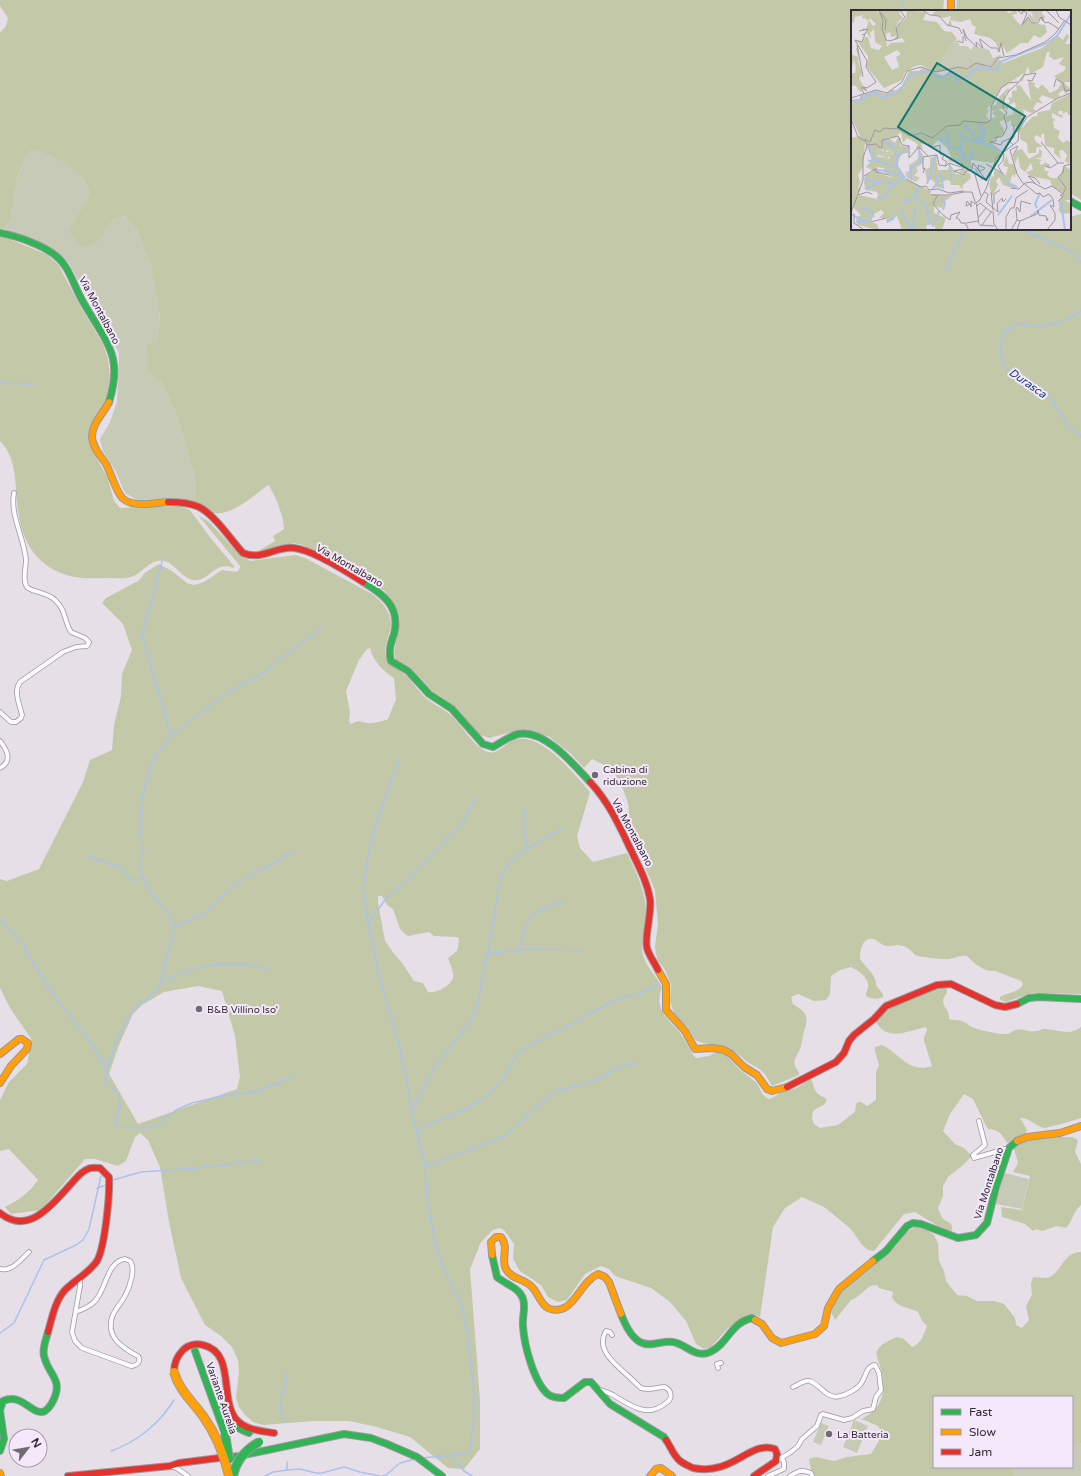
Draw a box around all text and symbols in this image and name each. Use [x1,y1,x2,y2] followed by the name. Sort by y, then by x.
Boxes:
[851,10,1071,230] inset map
[76,274,122,346] street label: Via Montalbano
[1007,366,1050,401] water label: Durasca
[314,542,385,590] street label: Via Montalbano
[603,764,647,788] place label: Cabina di riduzione
[590,770,600,780] marker: Cabina di riduzione
[609,796,655,868] street label: Via Montalbano
[194,1004,204,1014] marker: B&B Villino Iso'
[207,1004,278,1016] place label: B&B Villino Iso'
[972,1146,1006,1221] street label: Via Montalbano
[203,1361,239,1436] street label: Variante Aurelia
[933,1396,1073,1468] legend
[969,1405,993,1419] text: Fast
[969,1425,996,1439] text: Slow
[8,1428,48,1468] north arrow
[824,1429,834,1439] marker: La Batteria
[837,1429,889,1441] place label: La Batteria
[28,1436,44,1450] text: N
[969,1445,992,1459] text: Jam

